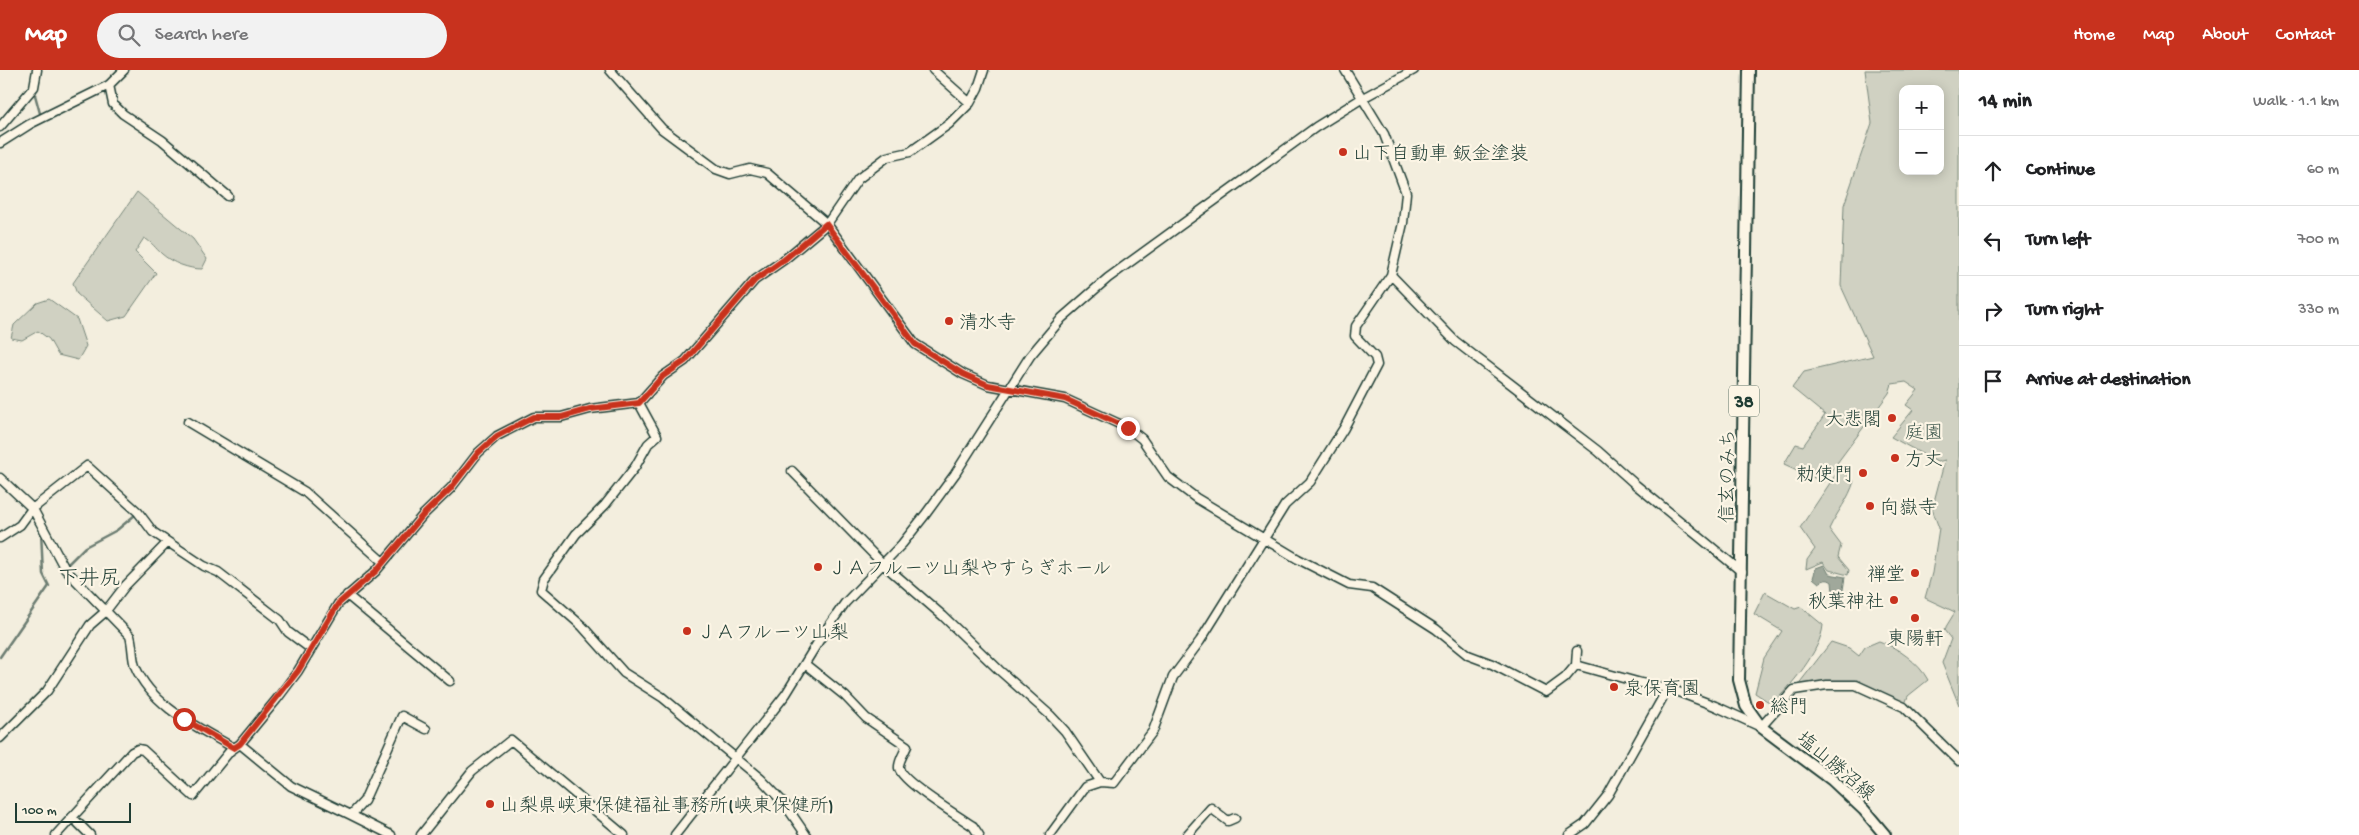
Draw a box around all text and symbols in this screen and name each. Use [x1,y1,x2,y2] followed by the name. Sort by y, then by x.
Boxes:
[97,13,447,58] search box
[25,21,67,50] text: Map
[115,21,143,49] icon: search
[155,24,248,47] text: Search here
[2073,25,2115,46] text: Home
[2143,25,2174,46] text: Map
[2202,25,2248,46] text: About
[2276,25,2334,46] text: Contact
[1899,85,1944,175] map controls
[1899,85,1944,130] button: +
[1979,90,2032,115] text: 14 min
[2253,93,2339,112] text: Walk · 1.1 km
[1899,130,1944,175] button: −
[1353,143,1529,167] place label: 山下自動車 鈑金塗装
[1337,146,1349,158] marker: 山下自動車 鈑金塗装
[1979,157,2007,185] icon: ahead
[2026,159,2095,182] text: Continue
[2307,161,2339,180] text: 60 m
[1979,227,2007,255] icon: left
[2026,229,2090,252] text: Turn left
[2297,231,2339,250] text: 700 m
[1979,297,2007,325] icon: right
[2026,299,2102,322] text: Turn right
[2298,301,2339,320] text: 330 m
[959,312,1016,336] place label: 清水寺
[943,315,955,327] marker: 清水寺
[1979,367,2007,395] icon: arrive
[2026,369,2190,392] text: Arrive at destination
[1729,386,1759,416] road number: 38
[1825,409,1882,433] place label: 大悲閣
[1886,412,1898,424] marker: 大悲閣
[1117,417,1140,440] route end
[1905,422,1943,446] park label: 庭園
[1717,429,1742,523] street label: 信玄のみち
[1905,449,1943,473] place label: 方丈
[1889,452,1901,464] marker: 方丈
[1796,464,1853,488] place label: 勅使門
[1857,467,1869,479] marker: 勅使門
[1880,497,1937,521] place label: 向嶽寺
[1864,500,1876,512] marker: 向嶽寺
[828,558,1111,582] place label: ＪＡフルーツ山梨やすらぎホール
[812,561,824,573] marker: ＪＡフルーツ山梨やすらぎホール
[1867,564,1905,588] place label: 禅堂
[58,566,121,593] district label: 下井尻
[1909,567,1921,579] marker: 禅堂
[1808,591,1884,615] place label: 秋葉神社
[1888,594,1900,606] marker: 秋葉神社
[1909,612,1921,624] marker: 東陽軒
[697,622,849,646] place label: ＪＡフルーツ山梨
[681,625,693,637] marker: ＪＡフルーツ山梨
[1886,628,1944,652] place label: 東陽軒
[1624,678,1700,702] place label: 泉保育園
[1608,681,1620,693] marker: 泉保育園
[1770,697,1808,720] place label: 総門
[1754,699,1766,711] marker: 総門
[173,708,196,731] route start
[1791,728,1879,807] street label: 塩山勝沼線
[500,795,834,819] place label: 山梨県峡東保健福祉事務所(峡東保健所)
[484,798,496,810] marker: 山梨県峡東保健福祉事務所(峡東保健所)
[15,800,131,823] scale bar
[22,803,57,820] text: 100 m

